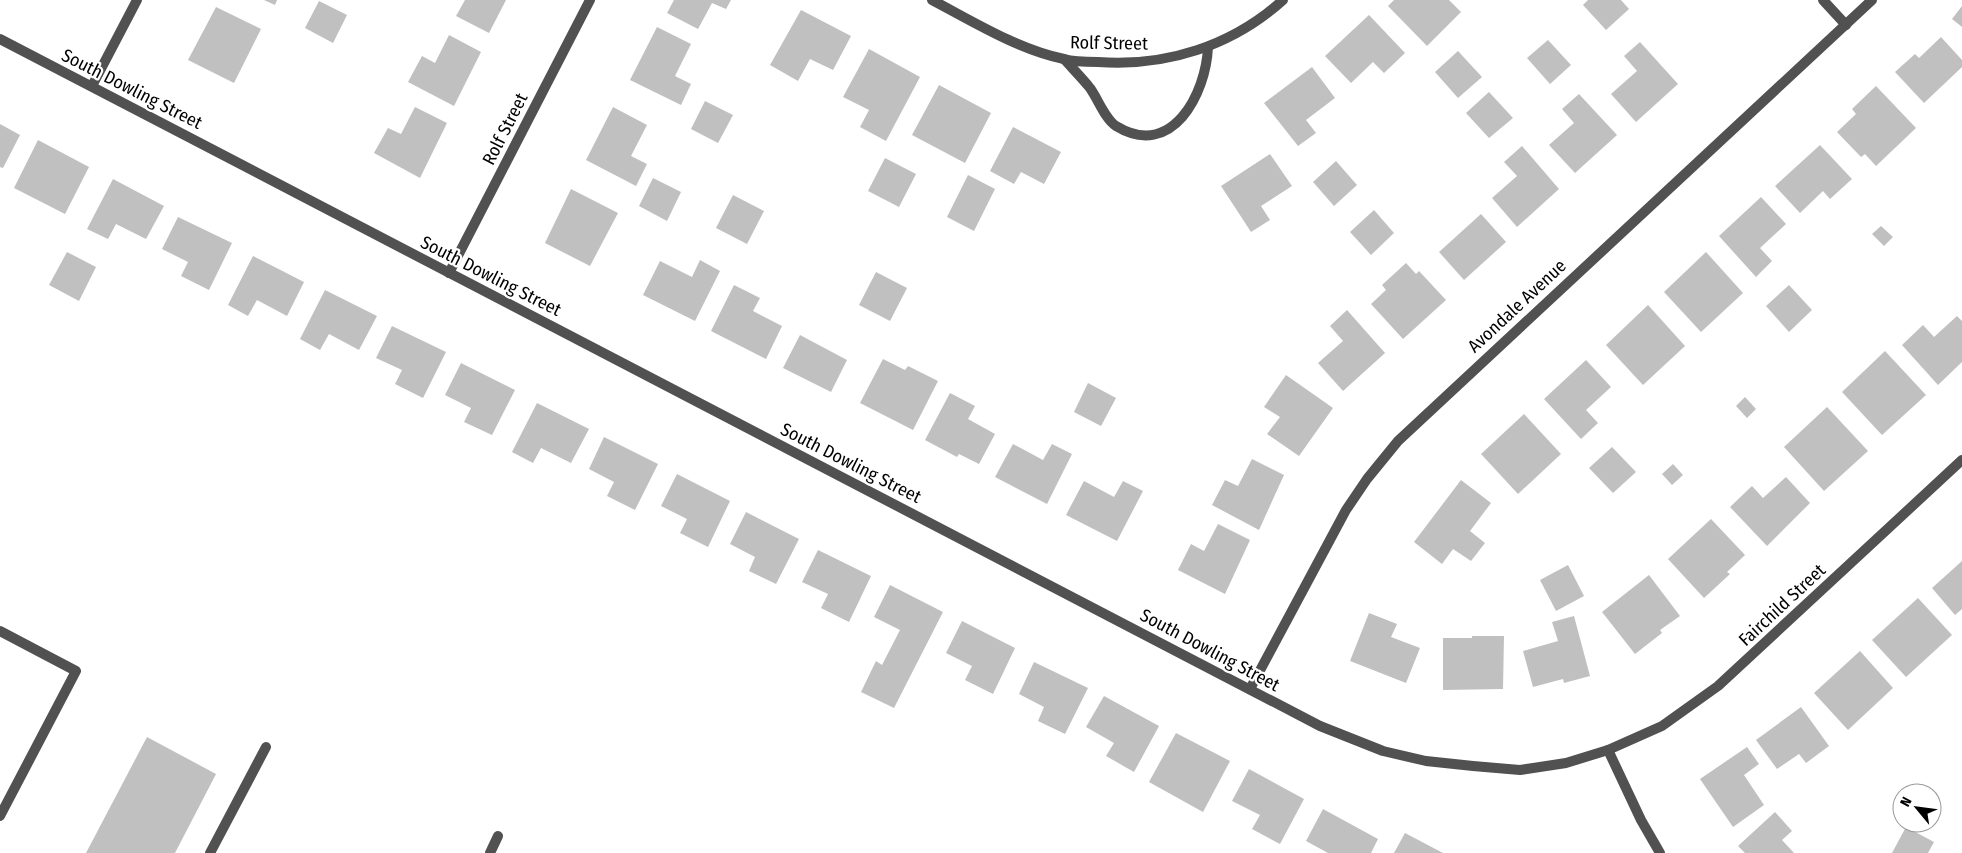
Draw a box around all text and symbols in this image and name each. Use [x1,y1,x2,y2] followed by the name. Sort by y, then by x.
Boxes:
[1070,31,1148,55] street label: Rolf Street
[58,44,206,134] street label: South Dowling Street
[478,89,533,169] street label: Rolf Street
[417,231,565,321] street label: South Dowling Street
[1463,255,1571,357] street label: Avondale Avenue
[777,418,925,508] street label: South Dowling Street
[1734,559,1830,651] street label: Fairchild Street
[1136,604,1284,696] street label: South Dowling Street
[1892,783,1942,833] north arrow
[1897,794,1916,810] text: N

